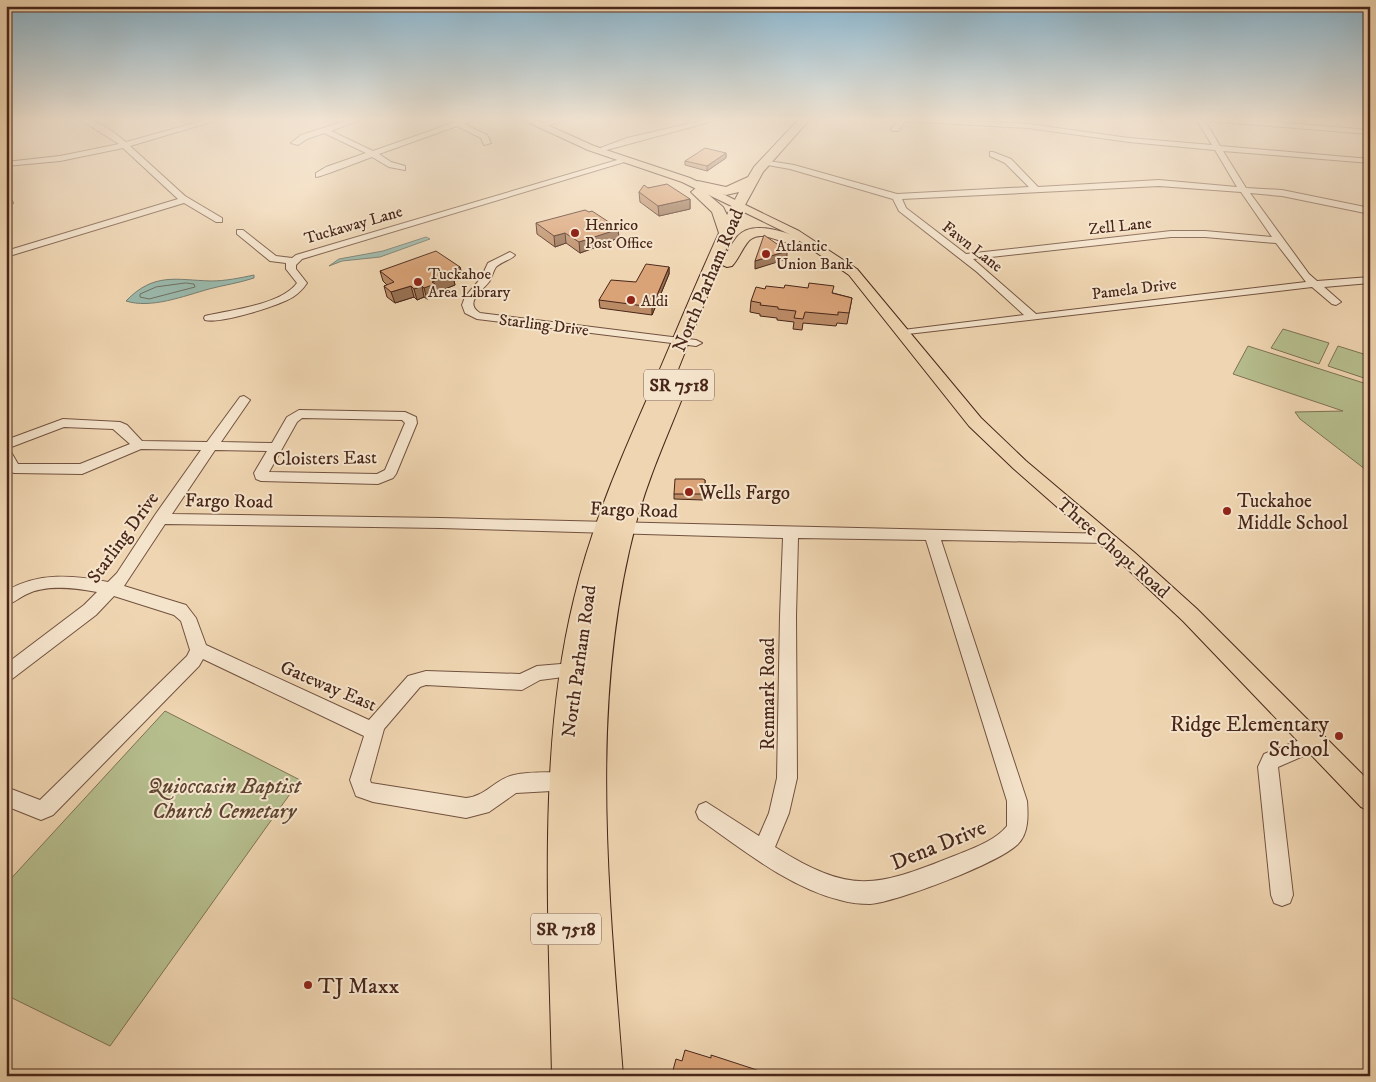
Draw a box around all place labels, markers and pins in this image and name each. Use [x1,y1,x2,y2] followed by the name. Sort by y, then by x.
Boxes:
[585,215,653,253] place label: Henrico Post Office
[569,227,581,239] marker: Henrico Post Office
[776,236,853,274] place label: Atlantic Union Bank
[760,248,772,260] marker: Atlantic Union Bank
[428,264,511,302] place label: Tuckahoe Area Library
[412,276,424,288] marker: Tuckahoe Area Library
[641,291,668,311] place label: Aldi
[625,294,637,306] marker: Aldi
[698,482,790,505] place label: Wells Fargo
[683,486,695,498] marker: Wells Fargo
[1237,490,1348,535] place label: Tuckahoe Middle School
[1221,505,1233,517] marker: Tuckahoe Middle School
[1170,711,1330,763] place label: Ridge Elementary School
[1333,730,1345,742] marker: Ridge Elementary School
[318,973,400,1000] place label: TJ Maxx
[302,979,314,991] marker: TJ Maxx

